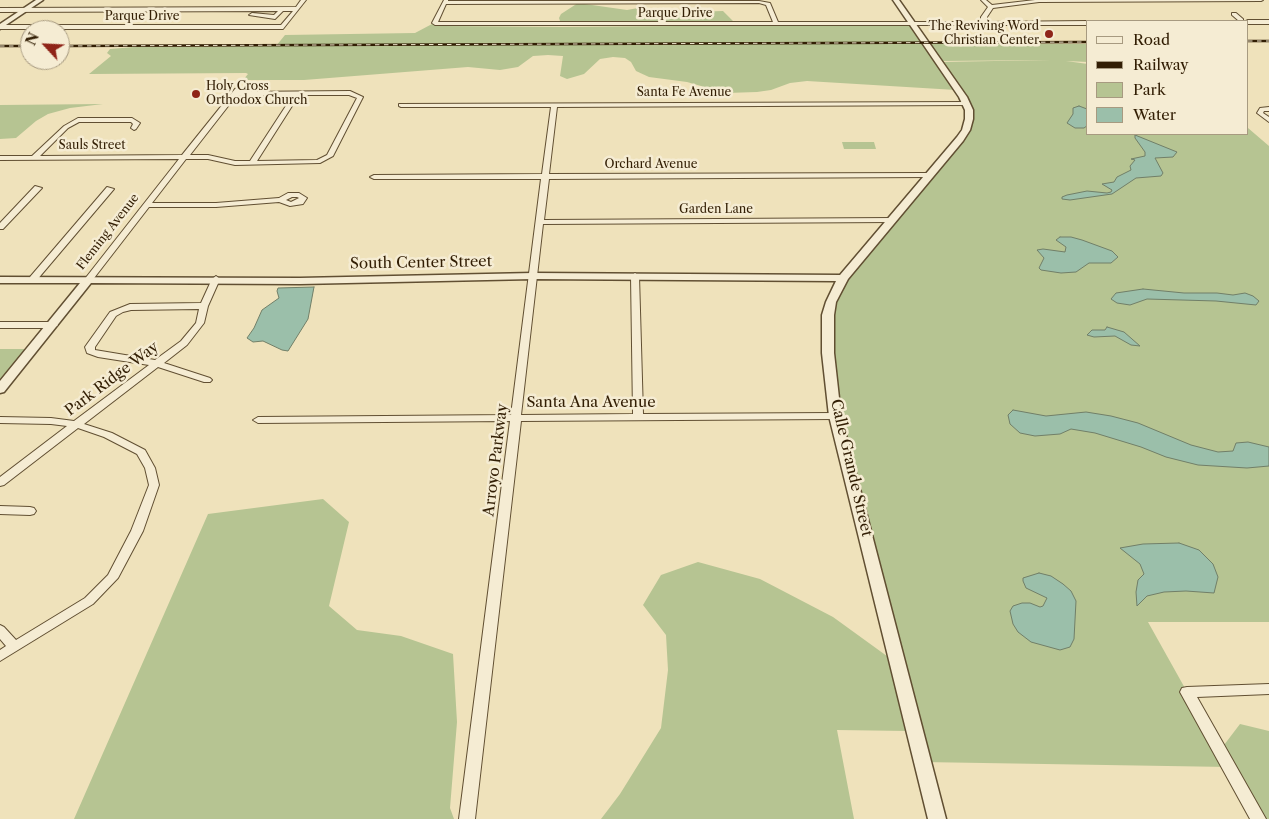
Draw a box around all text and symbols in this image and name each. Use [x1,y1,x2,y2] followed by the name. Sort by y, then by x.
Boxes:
[638,7,712,21] street label: Parque Drive
[105,10,179,24] street label: Parque Drive
[20,20,70,70] north arrow
[928,20,1039,48] place label: The Reviving Word Christian Center
[1086,20,1249,135] legend
[1043,28,1055,40] marker: The Reviving Word Christian Center
[22,30,43,48] text: N
[1133,30,1170,49] text: Road
[1133,55,1189,74] text: Railway
[206,80,308,108] place label: Holy Cross Orthodox Church
[1133,80,1166,99] text: Park
[637,86,731,100] street label: Santa Fe Avenue
[190,88,202,100] marker: Holy Cross Orthodox Church
[1133,105,1176,124] text: Water
[59,139,125,153] street label: Sauls Street
[604,158,698,172] street label: Orchard Avenue
[74,191,142,273] street label: Fleming Avenue
[679,203,753,217] street label: Garden Lane
[350,253,492,273] street label: South Center Street
[62,338,162,420] street label: Park Ridge Way
[526,394,656,412] street label: Santa Ana Avenue
[826,398,876,538] street label: Calle Grande Street
[480,403,512,517] street label: Arroyo Parkway

